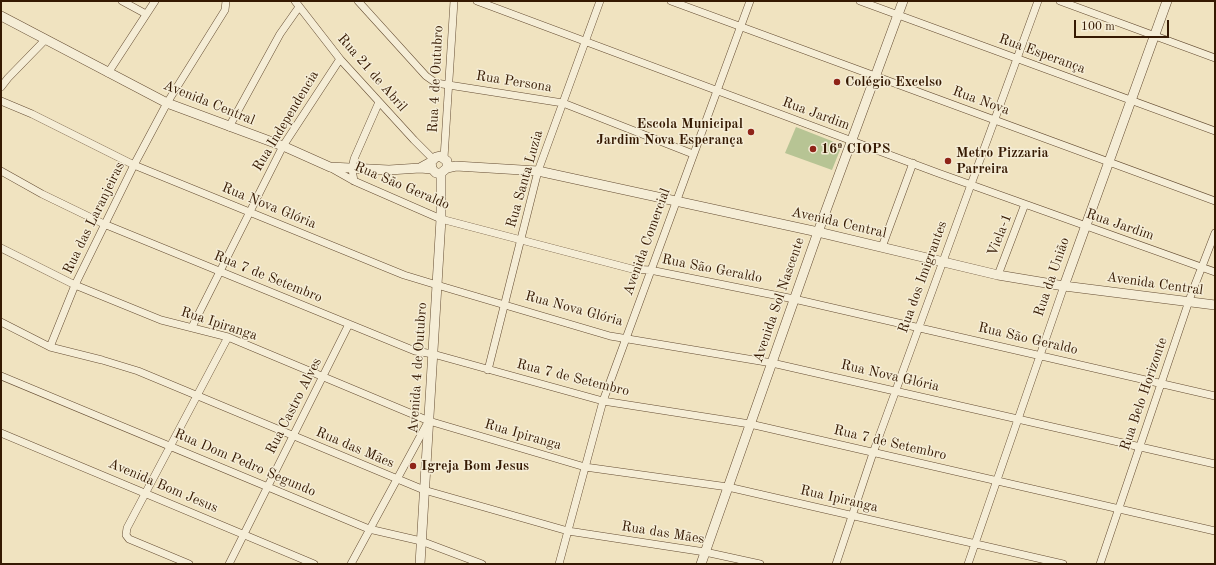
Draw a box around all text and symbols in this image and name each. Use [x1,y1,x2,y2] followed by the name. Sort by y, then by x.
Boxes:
[1076,12,1171,38] scale bar
[1081,21,1115,33] text: 100 m
[425,25,447,133] street label: Rua 4 de Outubro
[334,31,410,115] street label: Rua 21 de Abril
[996,31,1088,77] street label: Rua Esperança
[249,68,323,174] street label: Rua Independencia
[475,68,553,96] street label: Rua Persona
[845,74,942,90] place label: Colégio Excelso
[161,77,257,129] street label: Avenida Central
[832,77,842,87] marker: Colégio Excelso
[950,83,1012,119] street label: Rua Nova
[780,94,852,134] street label: Rua Jardim
[596,116,743,148] place label: Escola Municipal Jardim Nova Esperança
[746,127,756,137] marker: Escola Municipal Jardim Nova Esperança
[503,128,547,230] street label: Rua Santa Luzia
[821,141,890,157] place label: 16º CIOPS
[808,144,818,154] marker: 16º CIOPS
[956,145,1049,178] place label: Metro Pizzaria Parreira
[943,156,953,166] marker: Metro Pizzaria Parreira
[352,158,452,214] street label: Rua São Geraldo
[60,159,128,277] street label: Rua das Laranjeiras
[219,179,319,233] street label: Rua Nova Glória
[620,186,674,298] street label: Avenida Comercial
[790,204,888,242] street label: Avenida Central
[1084,206,1156,244] street label: Rua Jardim
[984,211,1016,259] street label: Viela-1
[895,219,951,335] street label: Rua dos Imigrantes
[750,235,808,365] street label: Avenida Sol Nascente
[1031,235,1073,319] street label: Rua da União
[211,248,325,306] street label: Rua 7 de Setembro
[660,251,764,287] street label: Rua São Geraldo
[1106,269,1204,299] street label: Avenida Central
[523,288,625,330] street label: Rua Nova Glória
[405,302,431,434] street label: Avenida 4 de Outubro
[179,304,259,344] street label: Rua Ipiranga
[976,319,1080,359] street label: Rua São Geraldo
[1117,335,1171,453] street label: Rua Belo Horizonte
[262,355,326,457] street label: Rua Castro Alves
[515,356,631,400] street label: Rua 7 de Setembro
[839,357,941,395] street label: Rua Nova Glória
[482,416,564,454] street label: Rua Ipiranga
[832,422,948,464] street label: Rua 7 de Setembro
[313,424,397,472] street label: Rua das Mães
[172,426,318,500] street label: Rua Dom Pedro Segundo
[106,455,220,517] street label: Avenida Bom Jesus
[421,458,529,474] place label: Igreja Bom Jesus
[408,461,418,471] marker: Igreja Bom Jesus
[798,482,880,516] street label: Rua Ipiranga
[620,518,706,548] street label: Rua das Mães

